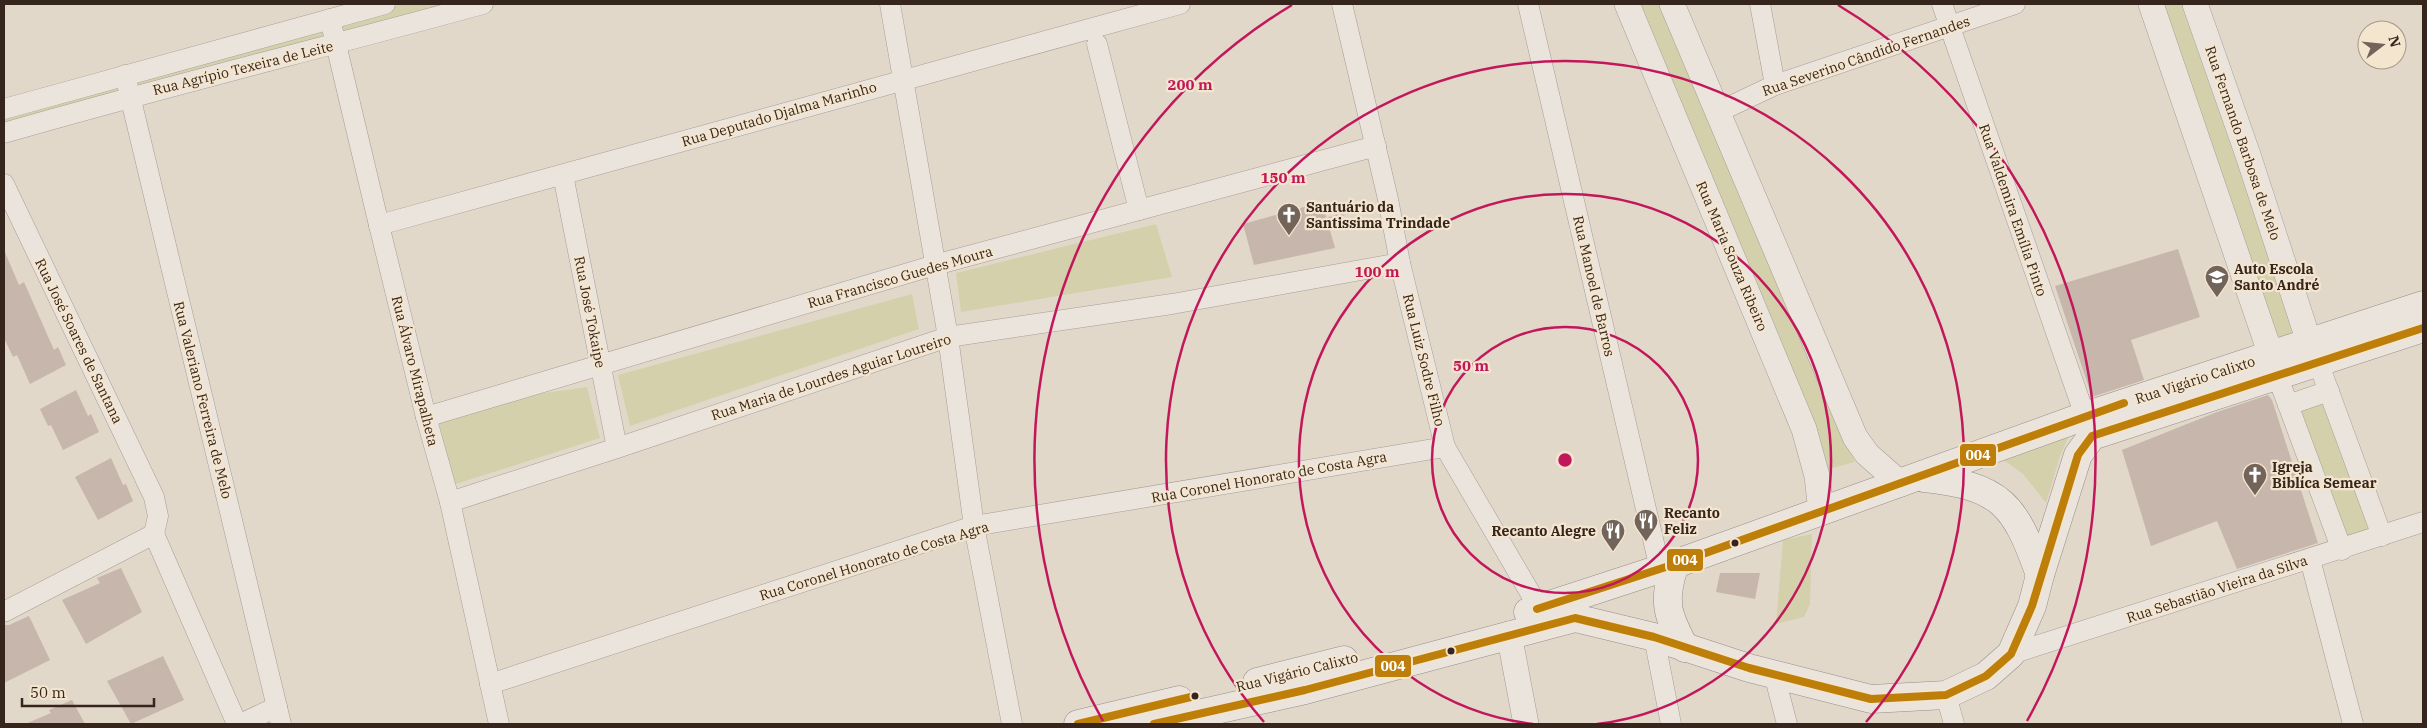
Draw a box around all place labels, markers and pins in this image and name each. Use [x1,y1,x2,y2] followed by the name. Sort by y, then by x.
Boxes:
[1306,198,1450,232] place label: Santuário da Santissima Trindade
[1276,202,1302,236] church icon: Santuário da Santissima Trindade
[2234,260,2319,294] place label: Auto Escola Santo André
[2204,264,2230,298] school or university icon: Auto Escola Santo André
[1556,451,1574,469] centre of rings
[2272,458,2377,492] place label: Igreja Biblíca Semear
[2242,462,2268,496] church icon: Igreja Biblíca Semear
[1664,504,1720,538] place label: Recanto Feliz
[1633,508,1659,542] restaurant icon: Recanto Feliz
[1600,518,1626,552] restaurant icon: Recanto Alegre
[1492,522,1596,540] place label: Recanto Alegre
[1730,538,1740,548] unlabelled marker
[1446,646,1456,656] unlabelled marker
[1190,691,1200,701] unlabelled marker

